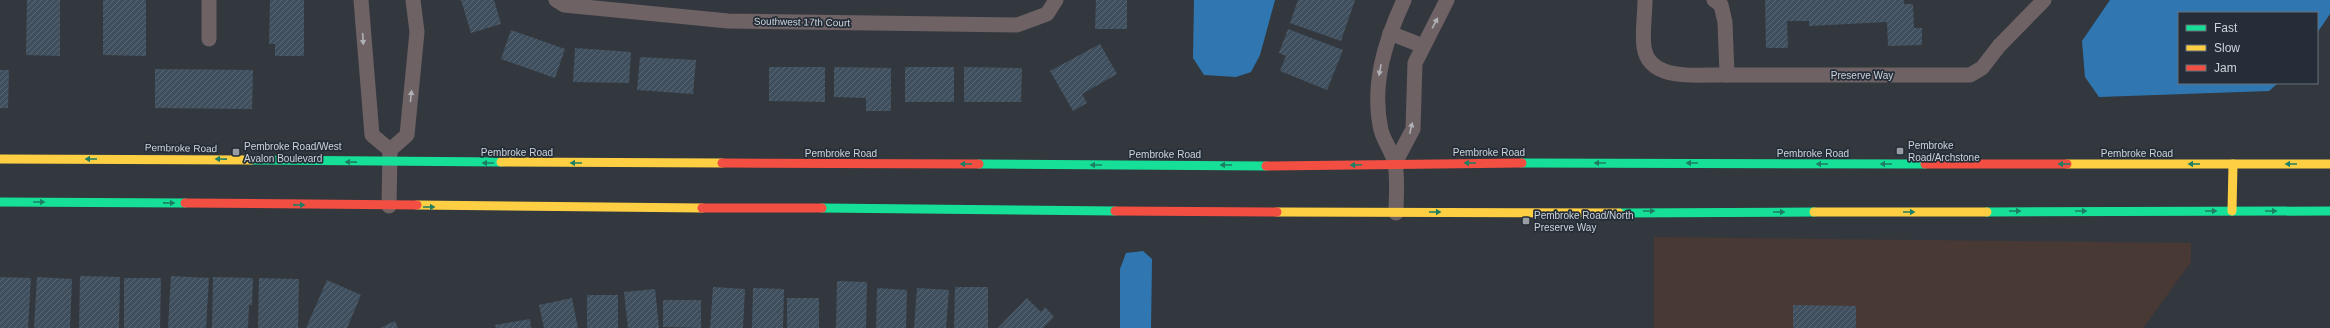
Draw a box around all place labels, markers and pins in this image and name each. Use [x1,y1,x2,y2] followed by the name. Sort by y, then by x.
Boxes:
[1908,140,1980,163] place label: Pembroke Road/Archstone
[244,141,342,164] place label: Pembroke Road/West Avalon Boulevard
[1895,146,1905,156] marker: Pembroke Road/Archstone
[231,147,241,157] marker: Pembroke Road/West Avalon Boulevard
[1534,210,1634,233] place label: Pembroke Road/North Preserve Way
[1521,216,1531,226] marker: Pembroke Road/North Preserve Way

